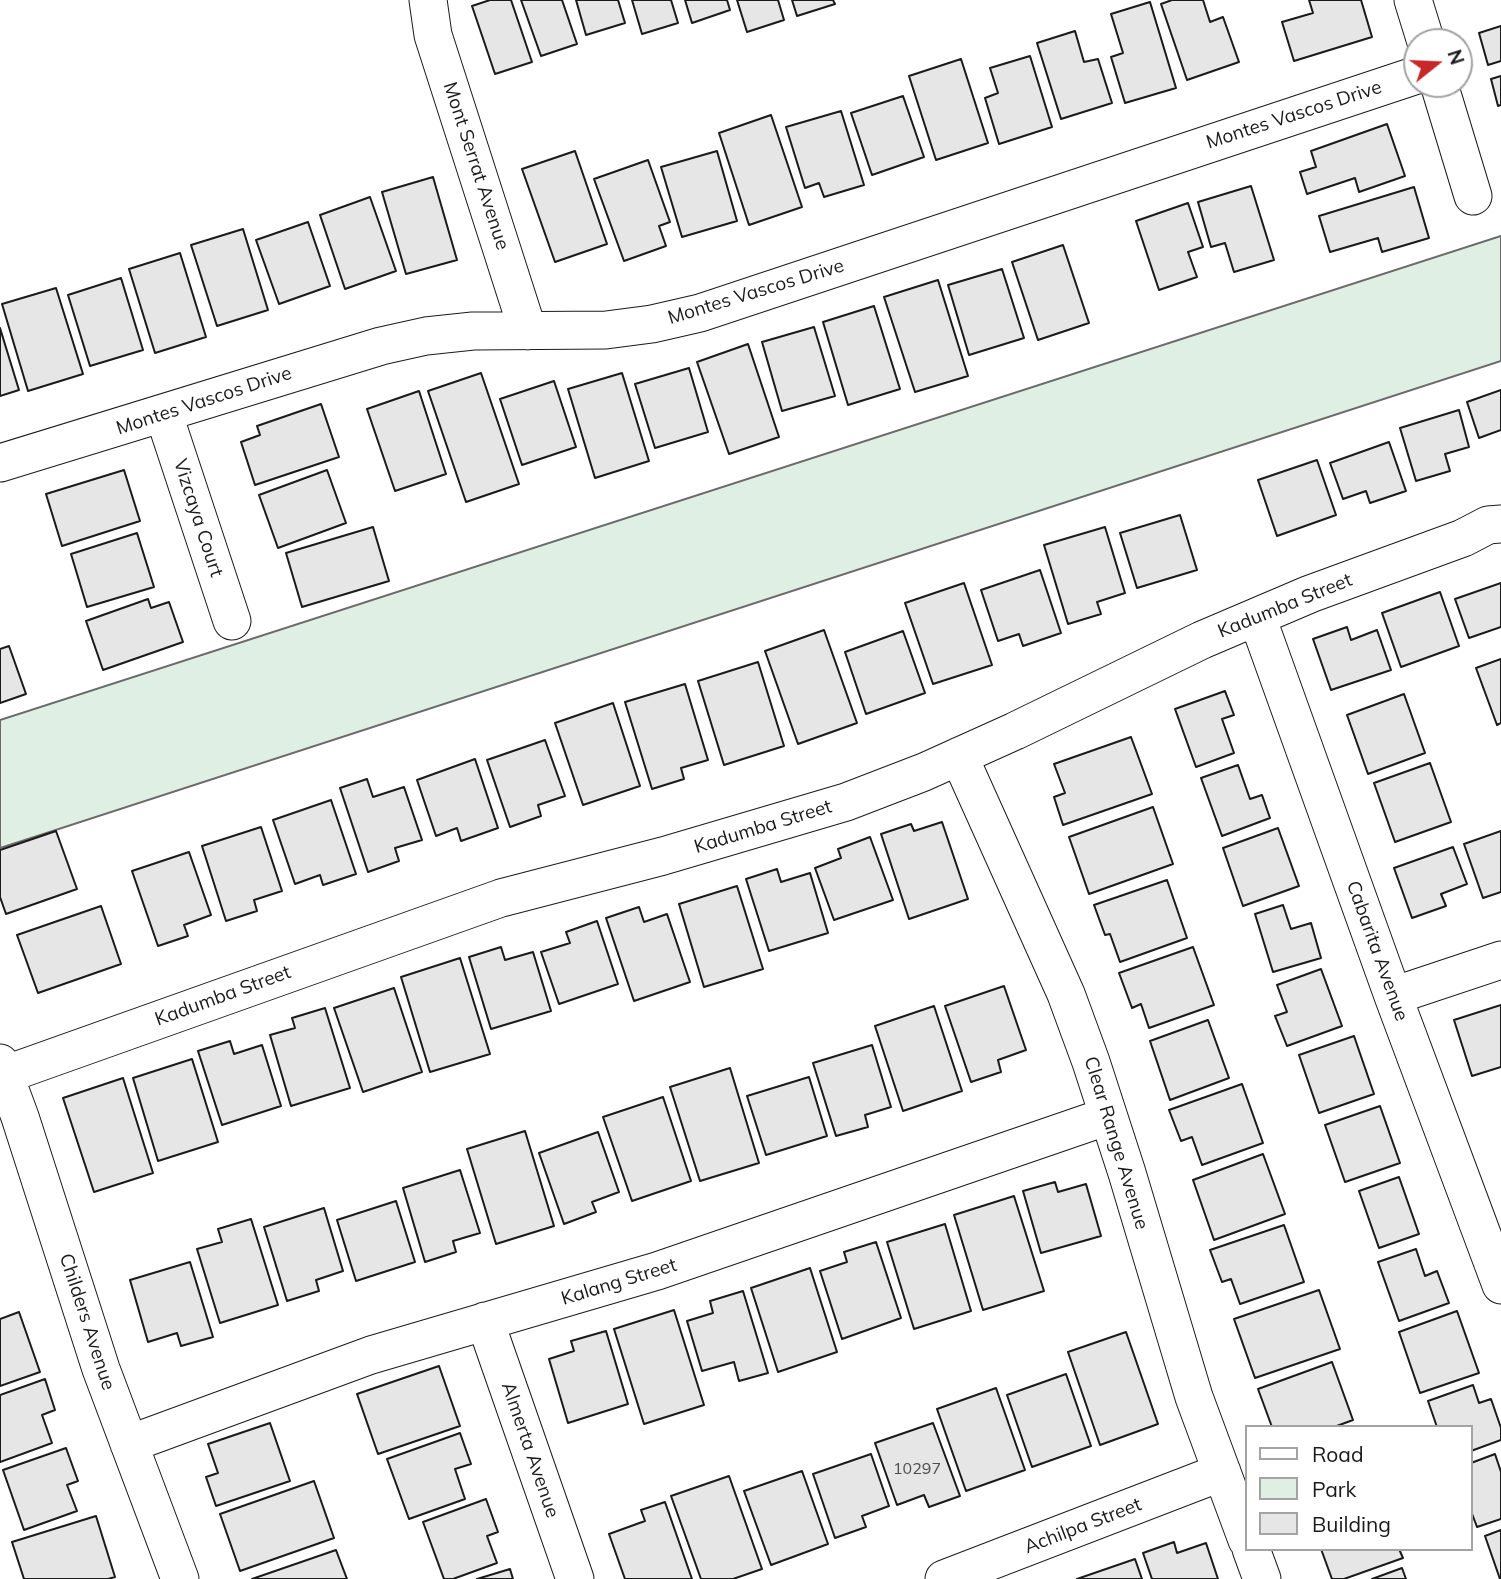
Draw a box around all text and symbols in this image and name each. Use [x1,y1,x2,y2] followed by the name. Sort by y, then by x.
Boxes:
[1403,28,1473,98] north arrow
[1442,47,1470,68] text: N
[1204,76,1384,154] street label: Montes Vascos Drive
[438,79,514,253] street label: Mont Serrat Avenue
[665,254,847,330] street label: Montes Vascos Drive
[114,362,294,440] street label: Montes Vascos Drive
[168,456,228,580] street label: Vizcaya Court
[1215,569,1355,643] street label: Kadumba Street
[691,795,835,859] street label: Kadumba Street
[1341,878,1413,1024] street label: Cabarita Avenue
[152,961,294,1031] street label: Kadumba Street
[1079,1054,1153,1232] street label: Clear Range Avenue
[54,1251,120,1393] street label: Childers Avenue
[559,1254,679,1310] street label: Kalang Street
[496,1379,564,1521] street label: Almerta Avenue
[1246,1425,1473,1551] legend
[1312,1441,1363,1467] text: Road
[893,1459,941,1479] house number: 10297
[1312,1476,1356,1502] text: Park
[1021,1493,1145,1559] street label: Achilpa Street
[1312,1511,1391,1537] text: Building

